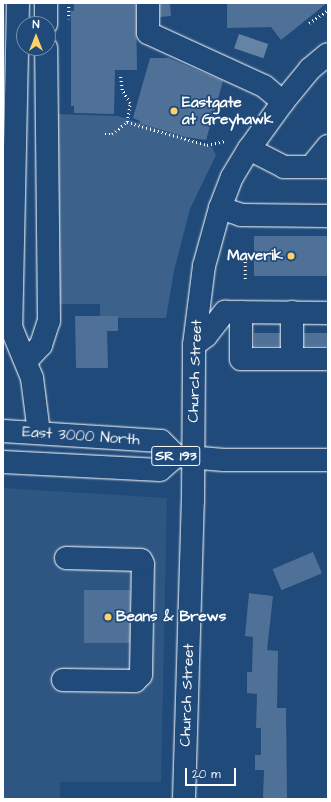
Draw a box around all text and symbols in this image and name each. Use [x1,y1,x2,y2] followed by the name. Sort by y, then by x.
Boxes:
[16,16,56,56] north arrow
[33,17,39,32] text: N
[182,93,273,128] place label: Eastgate at Greyhawk
[169,106,179,116] marker: Eastgate at Greyhawk
[227,247,283,265] place label: Maverik
[286,251,296,261] marker: Maverik
[184,319,206,423] street label: Church Street
[22,423,140,449] street label: East 3000 North
[151,444,201,468] road number: SR 193
[116,608,226,626] place label: Beans & Brews
[103,612,113,622] marker: Beans & Brews
[176,643,198,747] street label: Church Street
[187,760,238,786] scale bar
[192,766,221,783] text: 20 m

